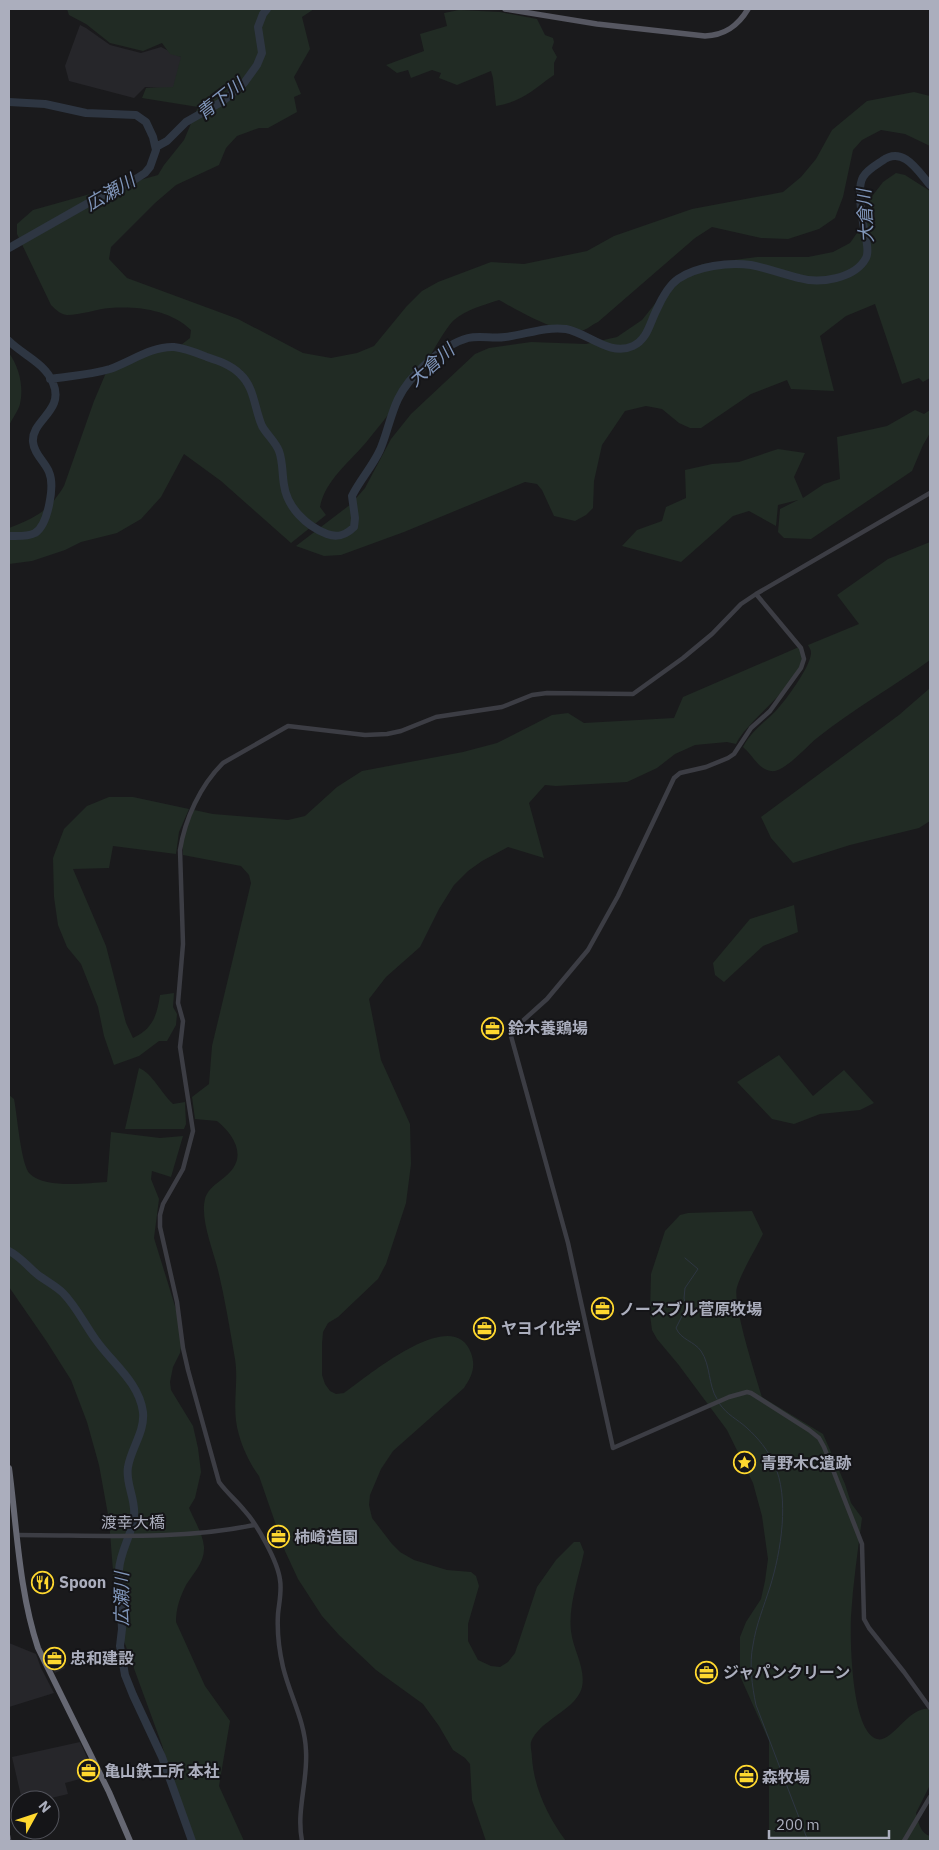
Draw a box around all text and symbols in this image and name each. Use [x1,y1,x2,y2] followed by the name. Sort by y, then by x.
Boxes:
[192,72,250,125] water label: 青下川
[81,168,141,215] water label: 広瀬川
[852,186,878,244] water label: 大倉川
[403,337,460,391] water label: 大倉川
[480,1016,504,1040] office icon: 鈴木養鶏場
[508,1018,588,1038] place label: 鈴木養鶏場
[591,1297,615,1321] office icon: ノースブル菅原牧場
[619,1299,762,1319] place label: ノースブル菅原牧場
[473,1316,497,1340] office icon: ヤヨイ化学
[501,1318,581,1338] place label: ヤヨイ化学
[733,1451,757,1475] place icon: 青野木C遺跡
[761,1453,851,1473] place label: 青野木C遺跡
[101,1512,165,1532] street label: 渡幸大橋
[266,1525,290,1549] office icon: 柿崎造園
[294,1527,358,1547] place label: 柿崎造園
[31,1570,55,1594] restaurant icon: Spoon
[110,1570,133,1626] water label: 広瀬川
[59,1572,106,1592] place label: Spoon
[42,1646,66,1670] office icon: 忠和建設
[70,1648,134,1668] place label: 忠和建設
[695,1660,719,1684] office icon: ジャパンクリーン
[723,1662,850,1682] place label: ジャパンクリーン
[76,1759,100,1783] office icon: 亀山鉄工所 本社
[104,1761,220,1781] place label: 亀山鉄工所 本社
[734,1765,758,1789] office icon: 森牧場
[762,1767,810,1787] place label: 森牧場
[10,1790,60,1840] north arrow
[35,1797,55,1816] text: N
[769,1808,889,1840] scale bar
[776,1815,820,1834] text: 200 m

